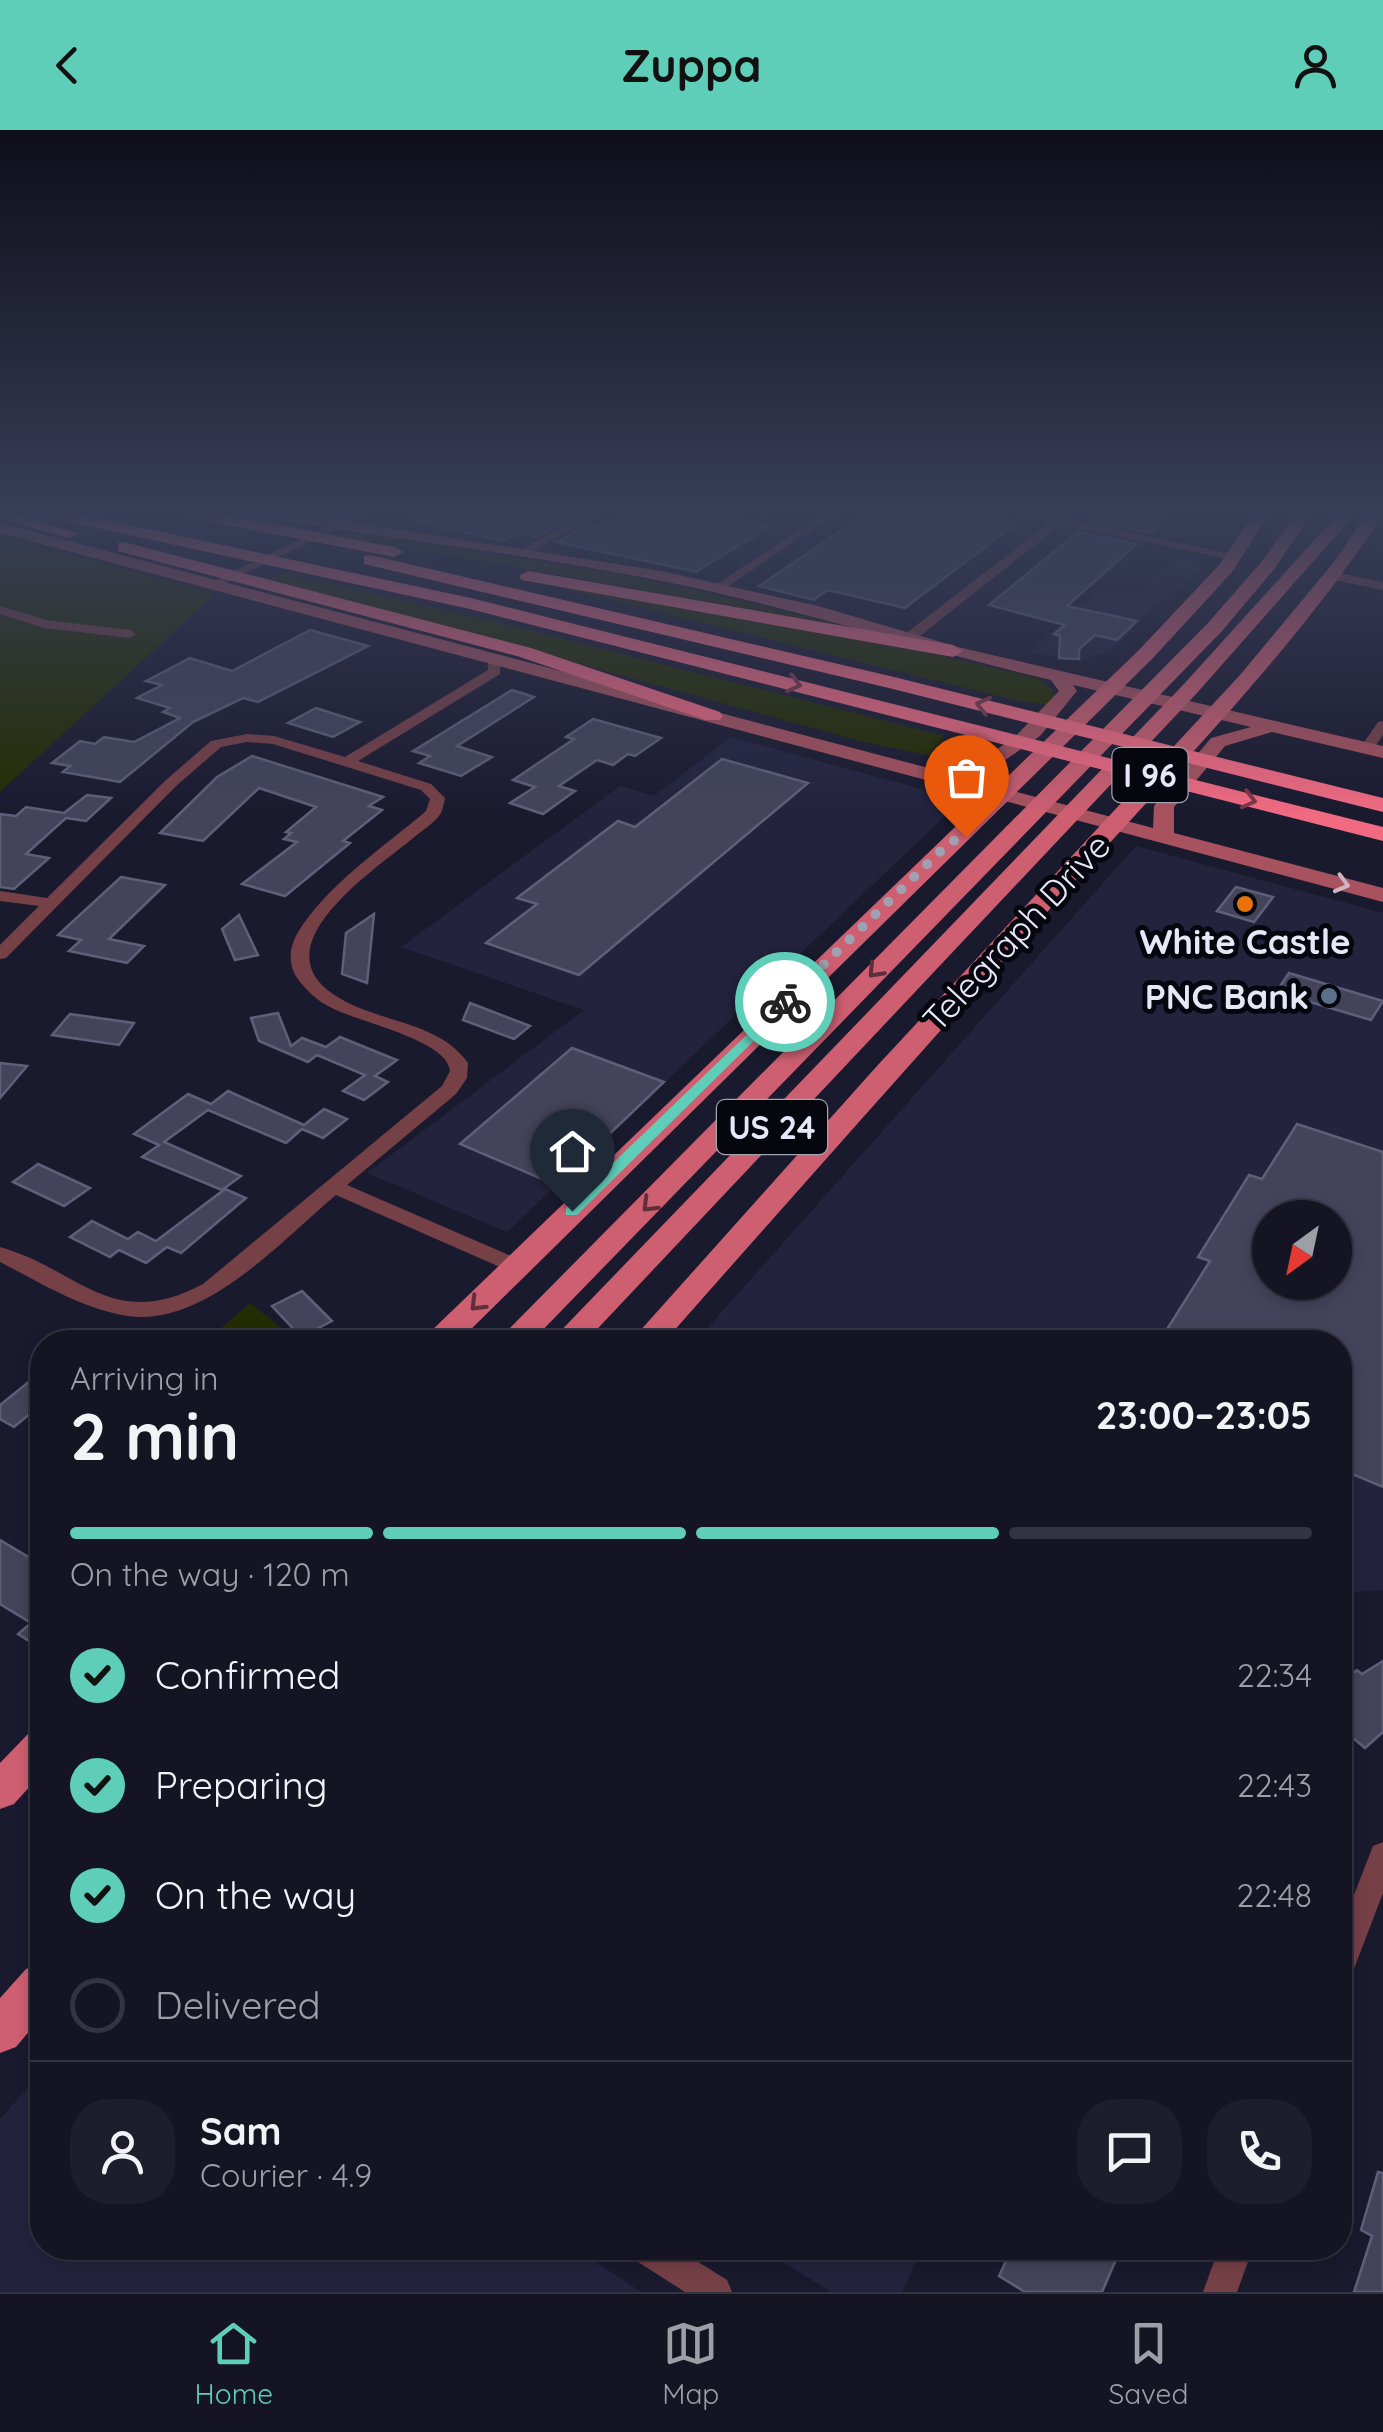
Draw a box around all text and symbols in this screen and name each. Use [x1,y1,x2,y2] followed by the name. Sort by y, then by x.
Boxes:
[621,37,762,93] text: Zuppa
[40,38,95,93] icon: back
[1288,38,1343,93] icon: person
[785,673,802,694] one-way arrow
[975,696,992,717] one-way arrow
[924,735,1009,838] pin
[1112,748,1188,802] road number: I 96
[939,750,994,805] icon: bag
[1240,789,1257,810] one-way arrow
[913,824,1119,1040] street label: Telegraph Drive
[1333,872,1350,893] one-way arrow
[1234,893,1256,915] marker: White Castle
[1139,919,1351,963] place label: White Castle
[735,952,835,1052] courier
[869,960,887,978] one-way arrow
[1145,974,1309,1018] place label: PNC Bank
[758,975,813,1030] icon: bike
[1318,985,1340,1007] marker: PNC Bank
[717,1100,827,1154] road number: US 24
[530,1109,615,1212] pin
[545,1124,600,1179] icon: home
[643,1193,661,1211] one-way arrow
[1252,1200,1352,1300] north arrow
[1252,1200,1352,1300] map controls
[471,1293,489,1311] one-way arrow
[70,1358,219,1398] text: Arriving in
[1096,1391,1312,1439] text: 23:00–23:05
[70,1395,239,1476] text: 2 min
[70,1554,350,1594] text: On the way · 120 m
[70,1648,125,1703] icon: check
[155,1651,340,1699] text: Confirmed
[1237,1655,1312,1695] text: 22:34
[70,1758,125,1813] icon: check
[155,1761,327,1809] text: Preparing
[1237,1765,1312,1805] text: 22:43
[70,1868,125,1923] icon: check
[155,1871,356,1919] text: On the way
[1236,1875,1312,1915] text: 22:48
[155,1981,321,2029] text: Delivered
[70,2099,175,2204] button: person
[1077,2099,1182,2204] button: chat
[1207,2099,1312,2204] button: phone
[200,2107,282,2155] text: Sam
[200,2155,372,2195] text: Courier · 4.9
[195,2316,273,2411] tab: Home
[662,2316,719,2411] tab: Map
[1109,2316,1188,2411] tab: Saved

